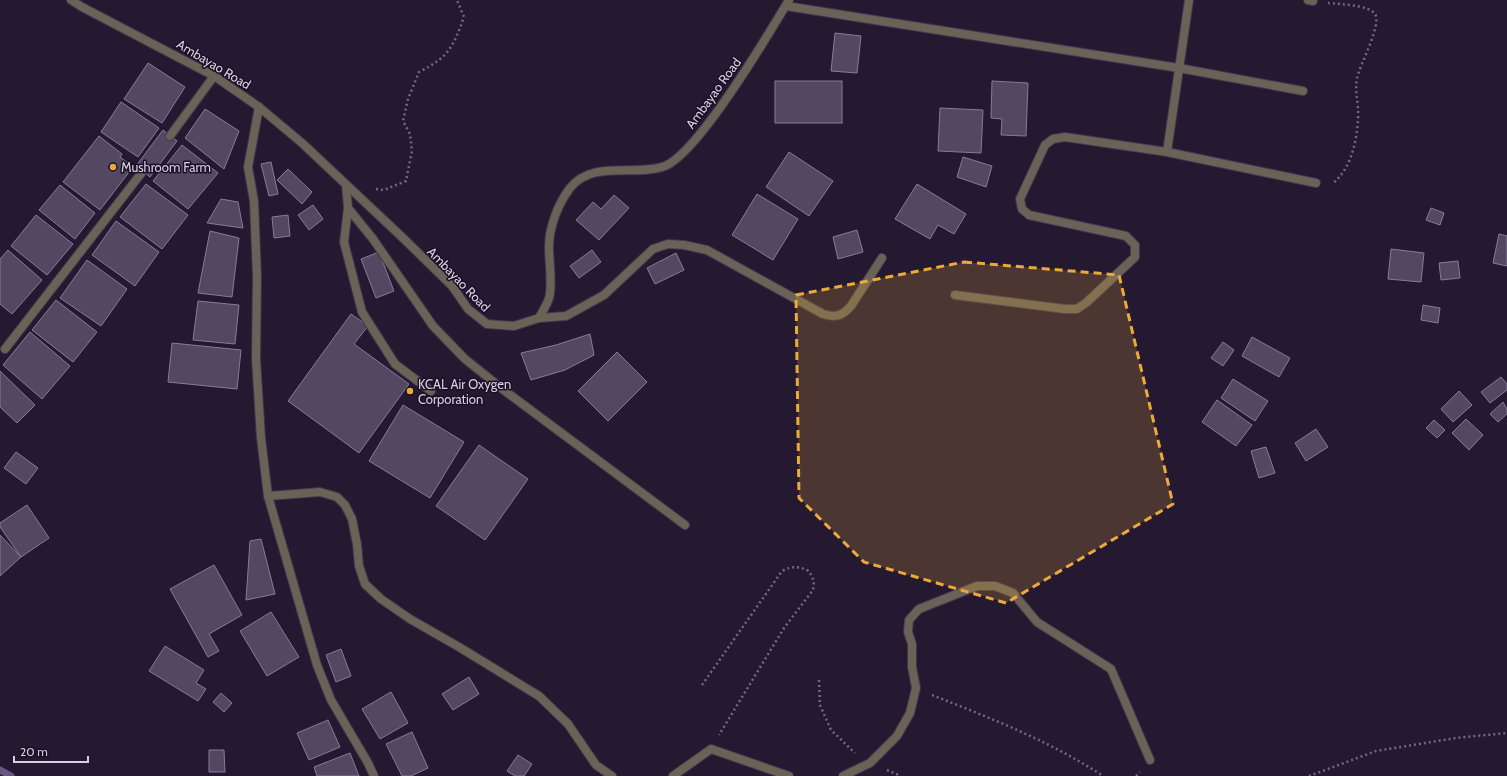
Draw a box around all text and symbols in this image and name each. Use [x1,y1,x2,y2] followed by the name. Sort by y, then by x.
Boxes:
[174,36,254,92] street label: Ambayao Road
[682,54,744,132] street label: Ambayao Road
[121,159,211,175] place label: Mushroom Farm
[108,162,118,172] marker: Mushroom Farm
[424,243,494,315] street label: Ambayao Road
[418,376,511,407] place label: KCAL Air Oxygen Corporation
[405,386,415,396] marker: KCAL Air Oxygen Corporation
[14,738,88,764] scale bar
[20,744,48,759] text: 20 m

